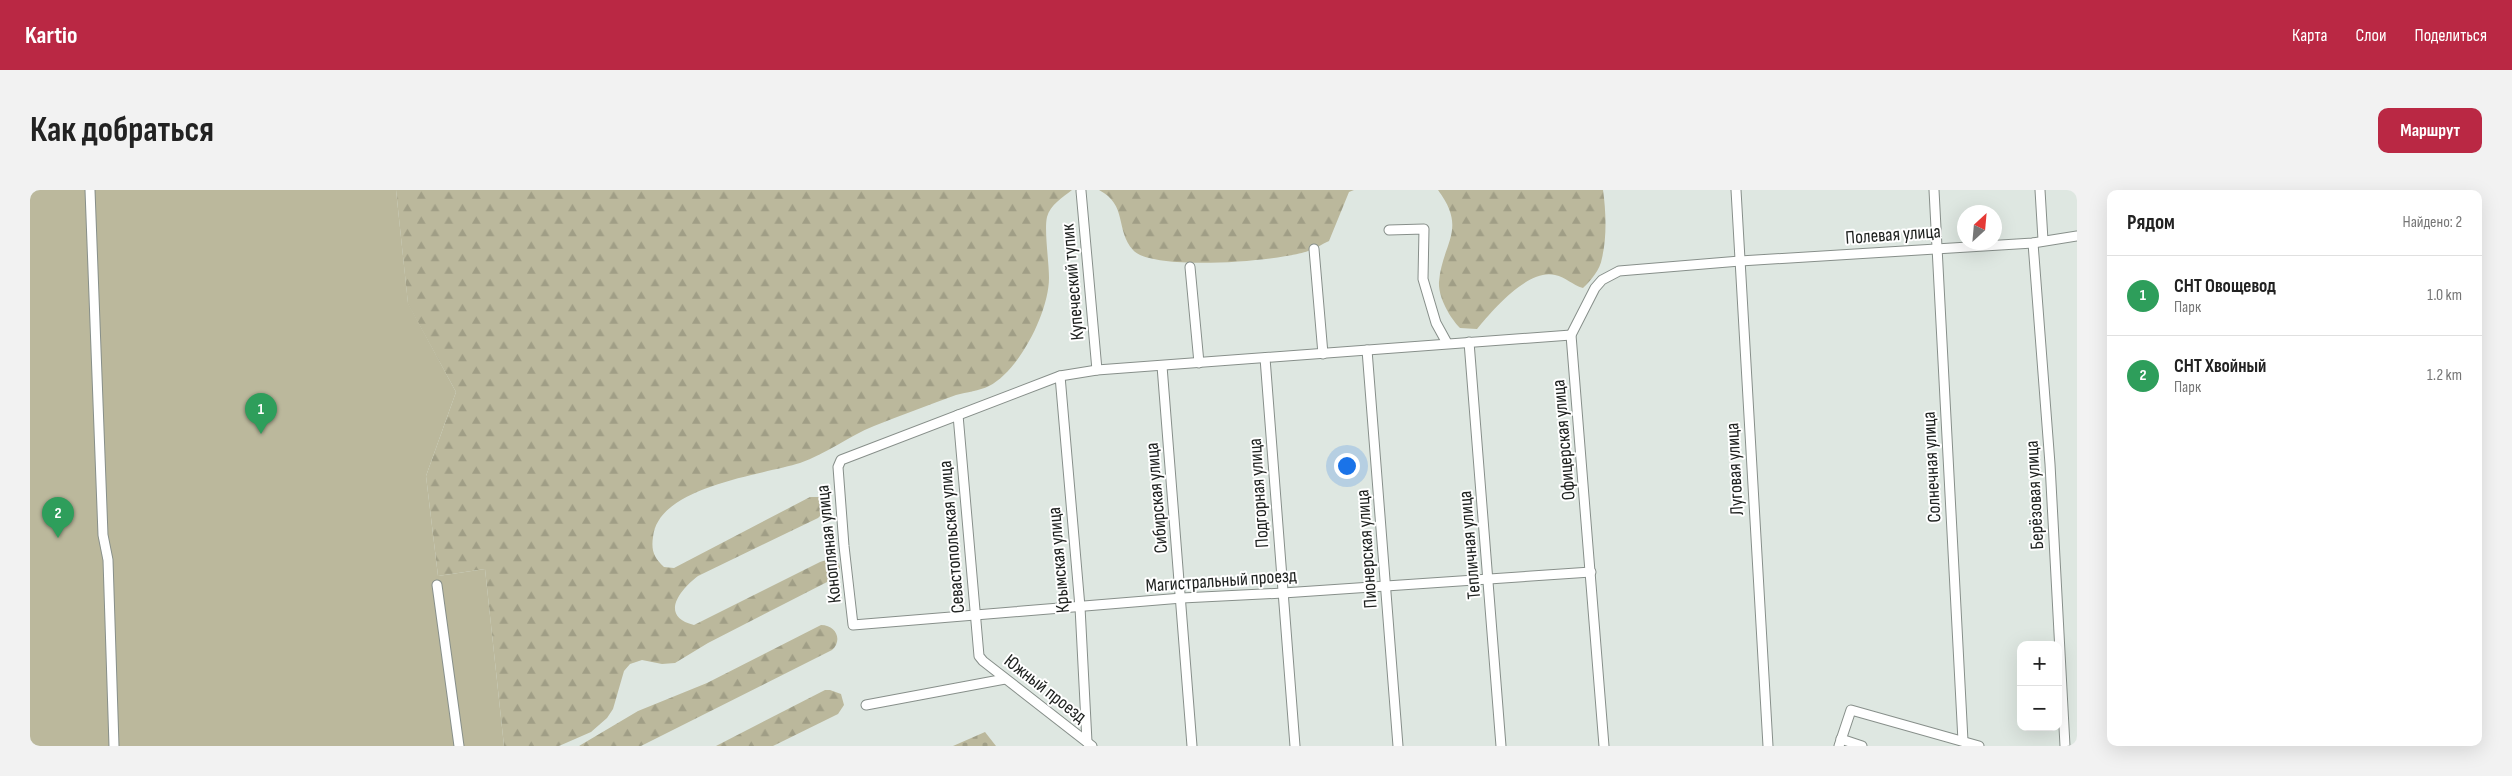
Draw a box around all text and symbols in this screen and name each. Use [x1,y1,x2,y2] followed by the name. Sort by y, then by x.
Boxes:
[25,21,77,50] text: Kartio
[2292,25,2328,46] text: Карта
[2356,25,2387,46] text: Слои
[2415,25,2487,46] text: Поделиться
[2378,108,2482,153] button: Маршрут
[30,109,214,152] text: Как добраться
[1957,205,2002,250] north arrow
[2127,210,2175,235] text: Рядом
[2403,213,2462,232] text: Найдено: 2
[1845,220,1941,250] street label: Полевая улица
[1056,222,1090,341] street label: Купеческий тупик
[2174,275,2276,298] text: СНТ Овощевод
[2140,286,2146,305] text: 1
[2427,286,2462,305] text: 1.0 km
[2174,298,2201,317] text: Парк
[2174,355,2266,378] text: СНТ Хвойный
[2139,366,2147,385] text: 2
[2427,366,2462,385] text: 1.2 km
[2174,378,2201,397] text: Парк
[1547,379,1581,501] street label: Офицерская улица
[245,393,277,434] pin: 1
[1918,411,1946,523] street label: Солнечная улица
[1721,422,1749,516] street label: Луговая улица
[1244,437,1274,549] street label: Подгорная улица
[2021,440,2049,550] street label: Берёзовая улица
[1141,442,1173,554] street label: Сибирская улица
[1334,453,1360,479] your location
[934,460,970,614] street label: Севастопольская улица
[811,484,847,604] street label: Конопляная улица
[1351,489,1383,609] street label: Пионерская улица
[1454,490,1486,600] street label: Тепличная улица
[42,497,74,538] pin: 2
[1043,506,1075,614] street label: Крымская улица
[1145,564,1297,598] street label: Магистральный проезд
[2017,641,2062,731] map controls
[2017,641,2062,686] button: +
[999,650,1091,728] street label: Южный проезд
[2017,686,2062,731] button: −

